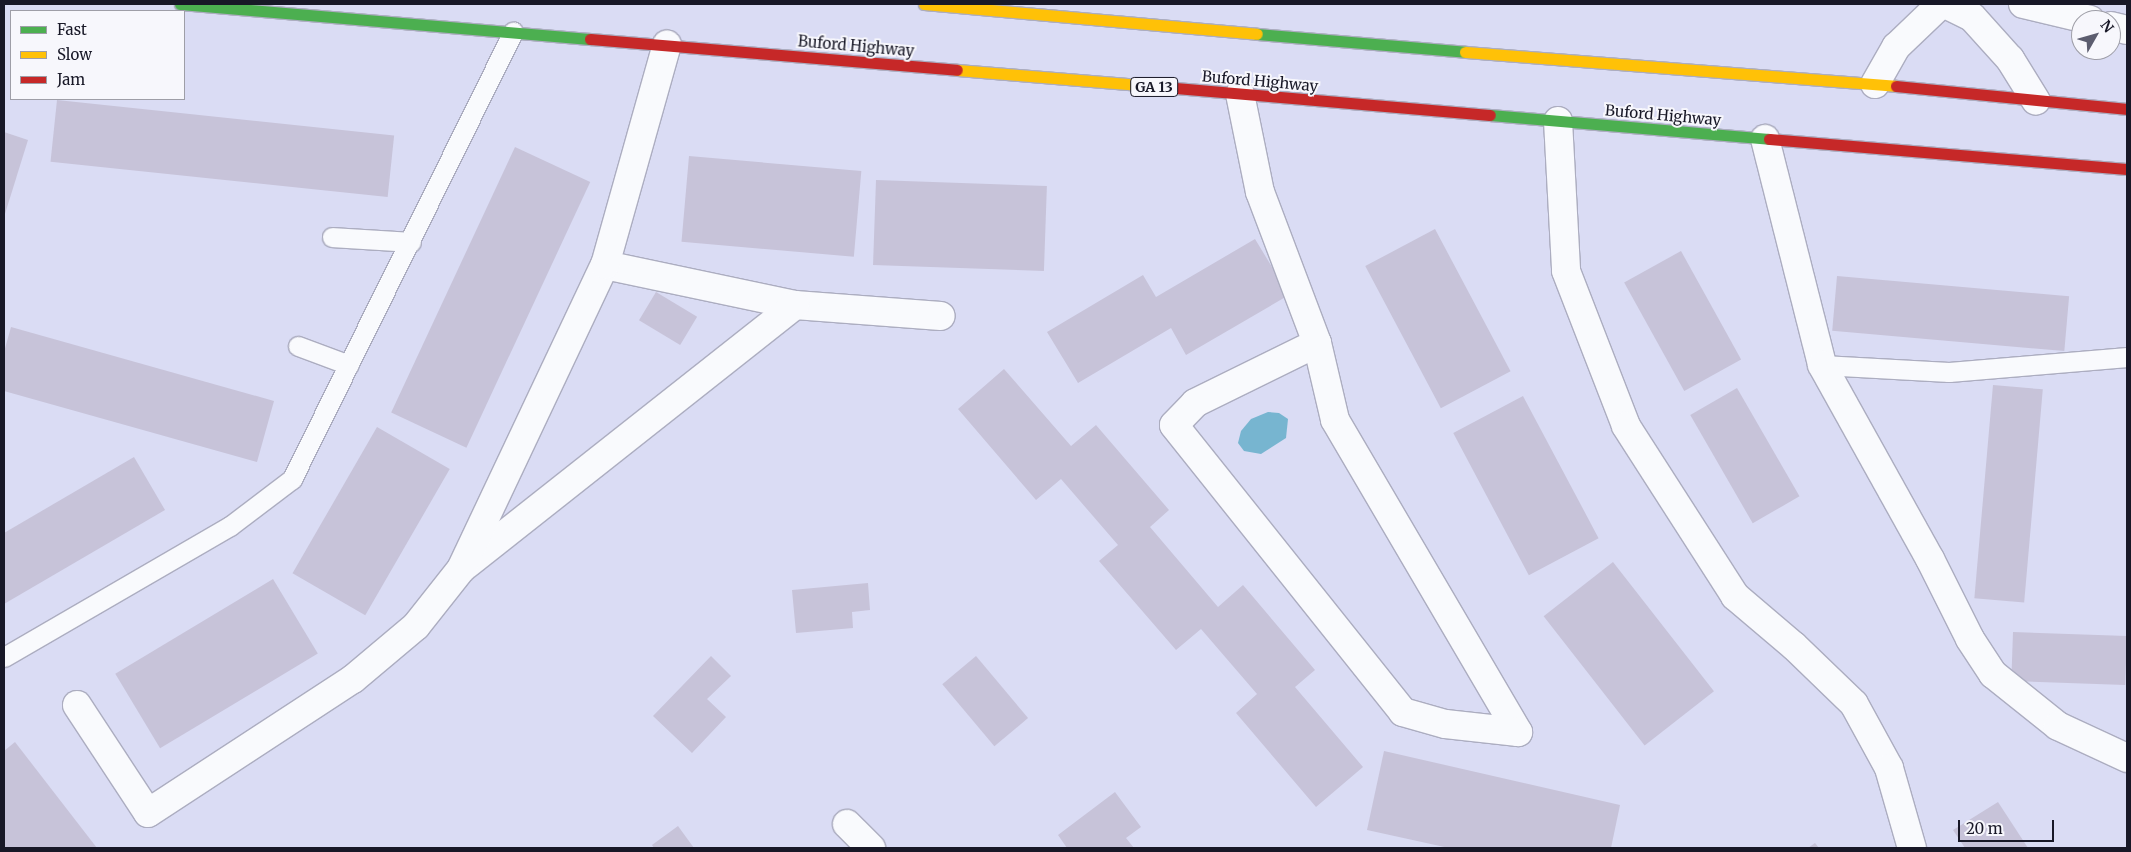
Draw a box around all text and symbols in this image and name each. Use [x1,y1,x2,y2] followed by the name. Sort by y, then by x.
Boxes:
[10,10,185,100] legend
[2071,10,2121,60] north arrow
[2097,16,2118,36] text: N
[57,20,87,39] text: Fast
[797,32,915,60] street label: Buford Highway
[57,45,92,64] text: Slow
[1201,67,1319,95] street label: Buford Highway
[57,70,85,89] text: Jam
[1129,75,1179,98] road number: GA 13
[1604,101,1722,129] street label: Buford Highway
[1961,810,2057,842] scale bar
[1966,819,2003,838] text: 20 m

